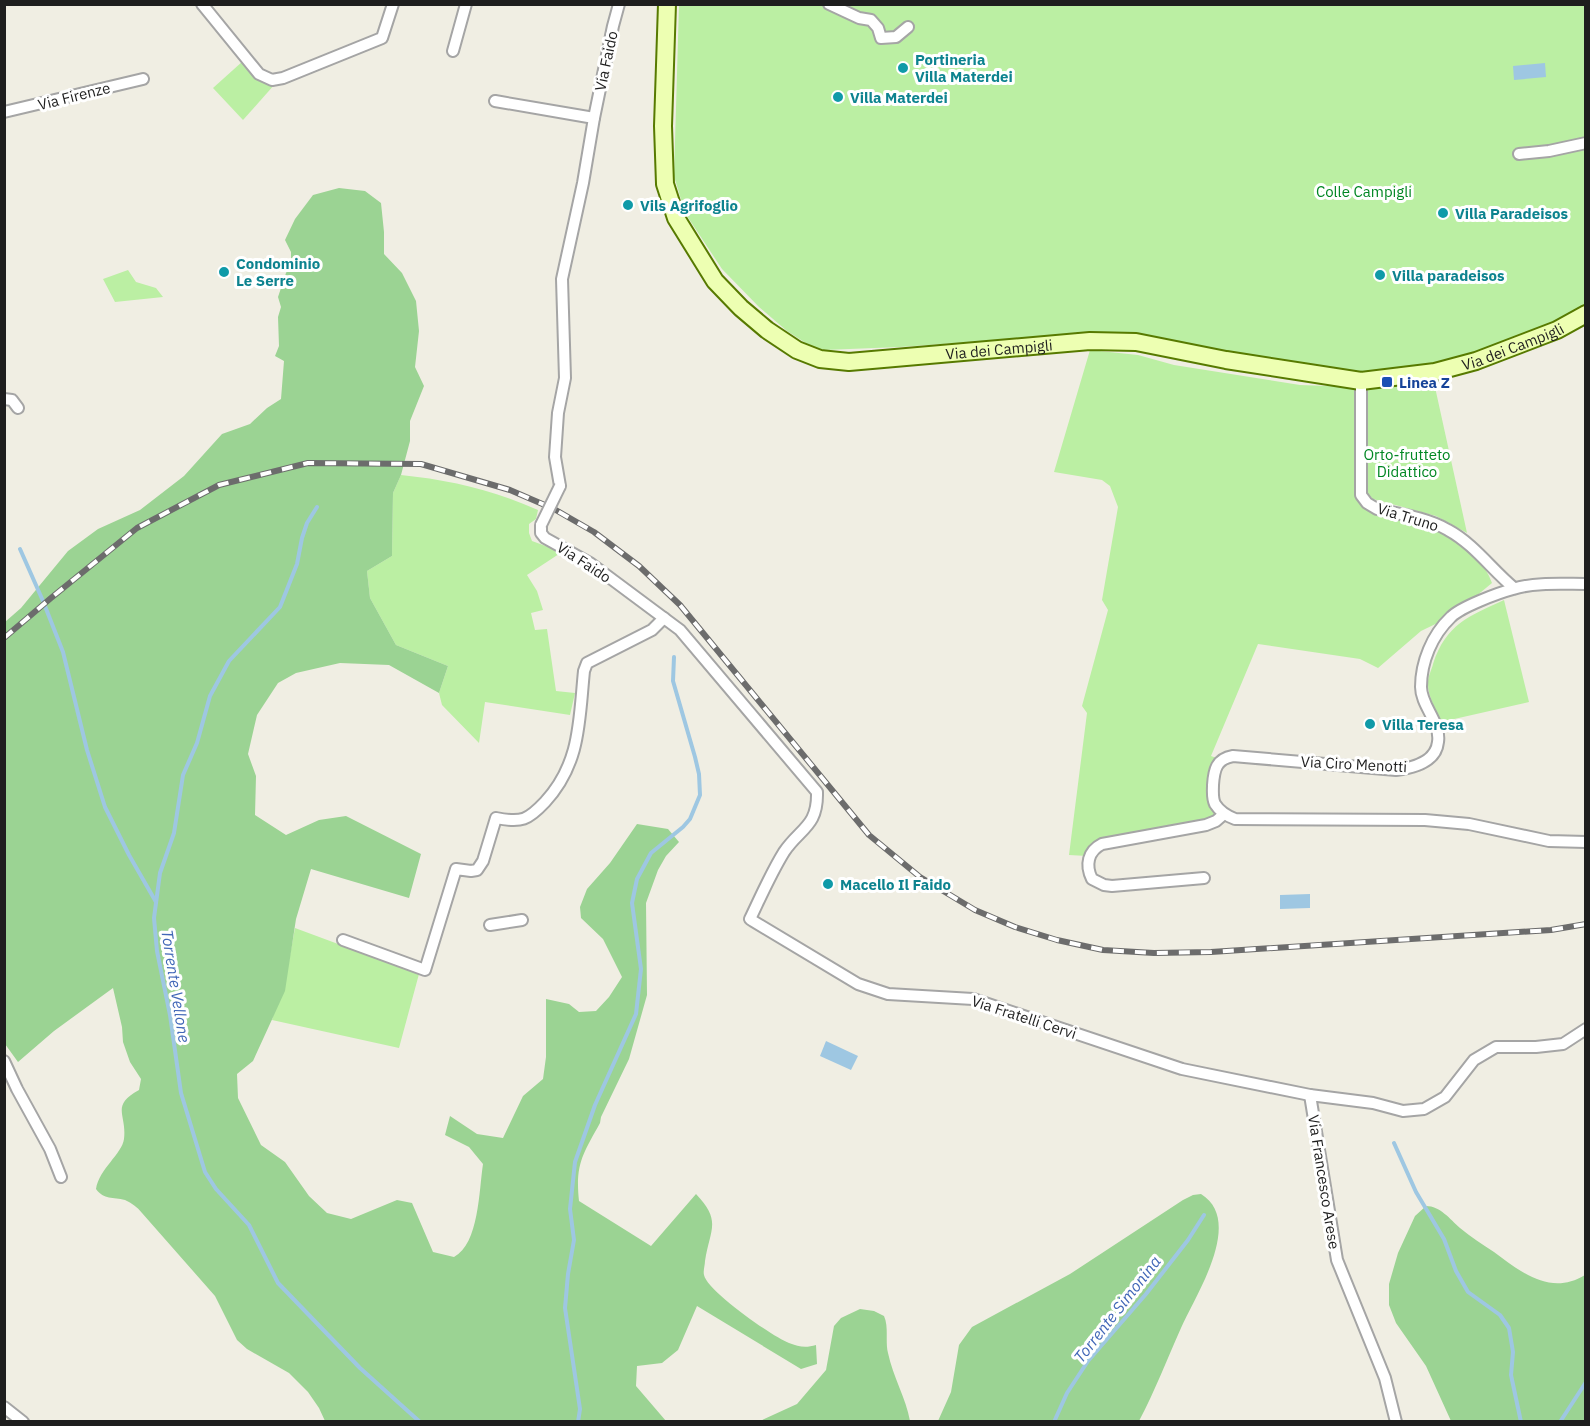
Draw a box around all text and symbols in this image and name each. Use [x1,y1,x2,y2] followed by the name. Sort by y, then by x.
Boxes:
[590,29,622,93] street label: Via Faido
[915,50,1013,86] place label: Portineria Villa Materdei
[896,61,910,75] marker: Portineria Villa Materdei
[36,78,112,114] street label: Via Firenze
[850,88,948,107] place label: Villa Materdei
[831,90,845,104] marker: Villa Materdei
[1316,182,1412,201] park label: Colle Campigli
[640,196,738,215] place label: Vils Agrifoglio
[621,198,635,212] marker: Vils Agrifoglio
[1455,204,1568,223] place label: Villa Paradeisos
[1436,206,1450,220] marker: Villa Paradeisos
[236,254,320,290] place label: Condominio Le Serre
[217,265,231,279] marker: Condominio Le Serre
[1392,266,1505,285] place label: Villa paradeisos
[1373,268,1387,282] marker: Villa paradeisos
[1460,319,1567,374] street label: Via dei Campigli
[945,335,1053,363] street label: Via dei Campigli
[1399,373,1450,392] place label: Linea Z
[1380,375,1394,389] marker: Linea Z
[1364,445,1451,481] park label: Orto-frutteto Didattico
[1375,499,1441,535] street label: Via Truno
[553,537,615,587] street label: Via Faido
[1382,715,1464,734] place label: Villa Teresa
[1363,717,1377,731] marker: Villa Teresa
[1300,752,1408,776] street label: Via Ciro Menotti
[840,875,951,894] place label: Macello Il Faido
[821,877,835,891] marker: Macello Il Faido
[157,928,195,1044] water label: Torrente Vellone
[969,991,1079,1043] street label: Via Fratelli Cervi
[1304,1113,1344,1251] street label: Via Francesco Arese
[1069,1252,1165,1366] water label: Torrente Simonina

